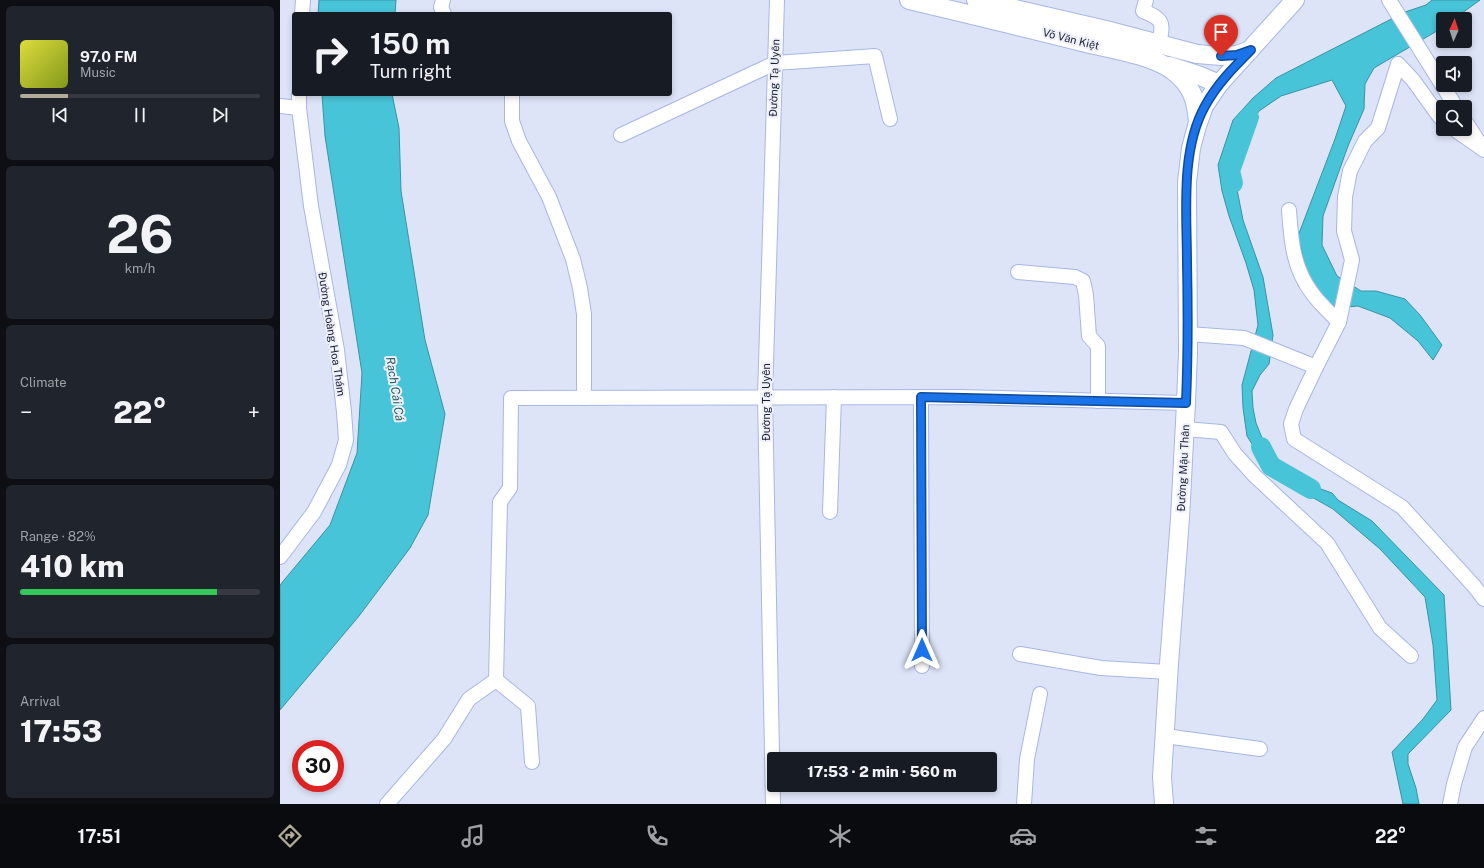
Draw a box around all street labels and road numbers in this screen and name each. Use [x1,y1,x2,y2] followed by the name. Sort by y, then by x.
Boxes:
[1041,26,1101,52] street label: Võ Văn Kiệt
[767,39,781,117] street label: Đường Tạ Uyên
[316,271,348,397] street label: Đường Hoàng Hoa Thám
[760,363,772,441] street label: Đường Tạ Uyên
[1175,424,1191,512] street label: Đường Mậu Thân

